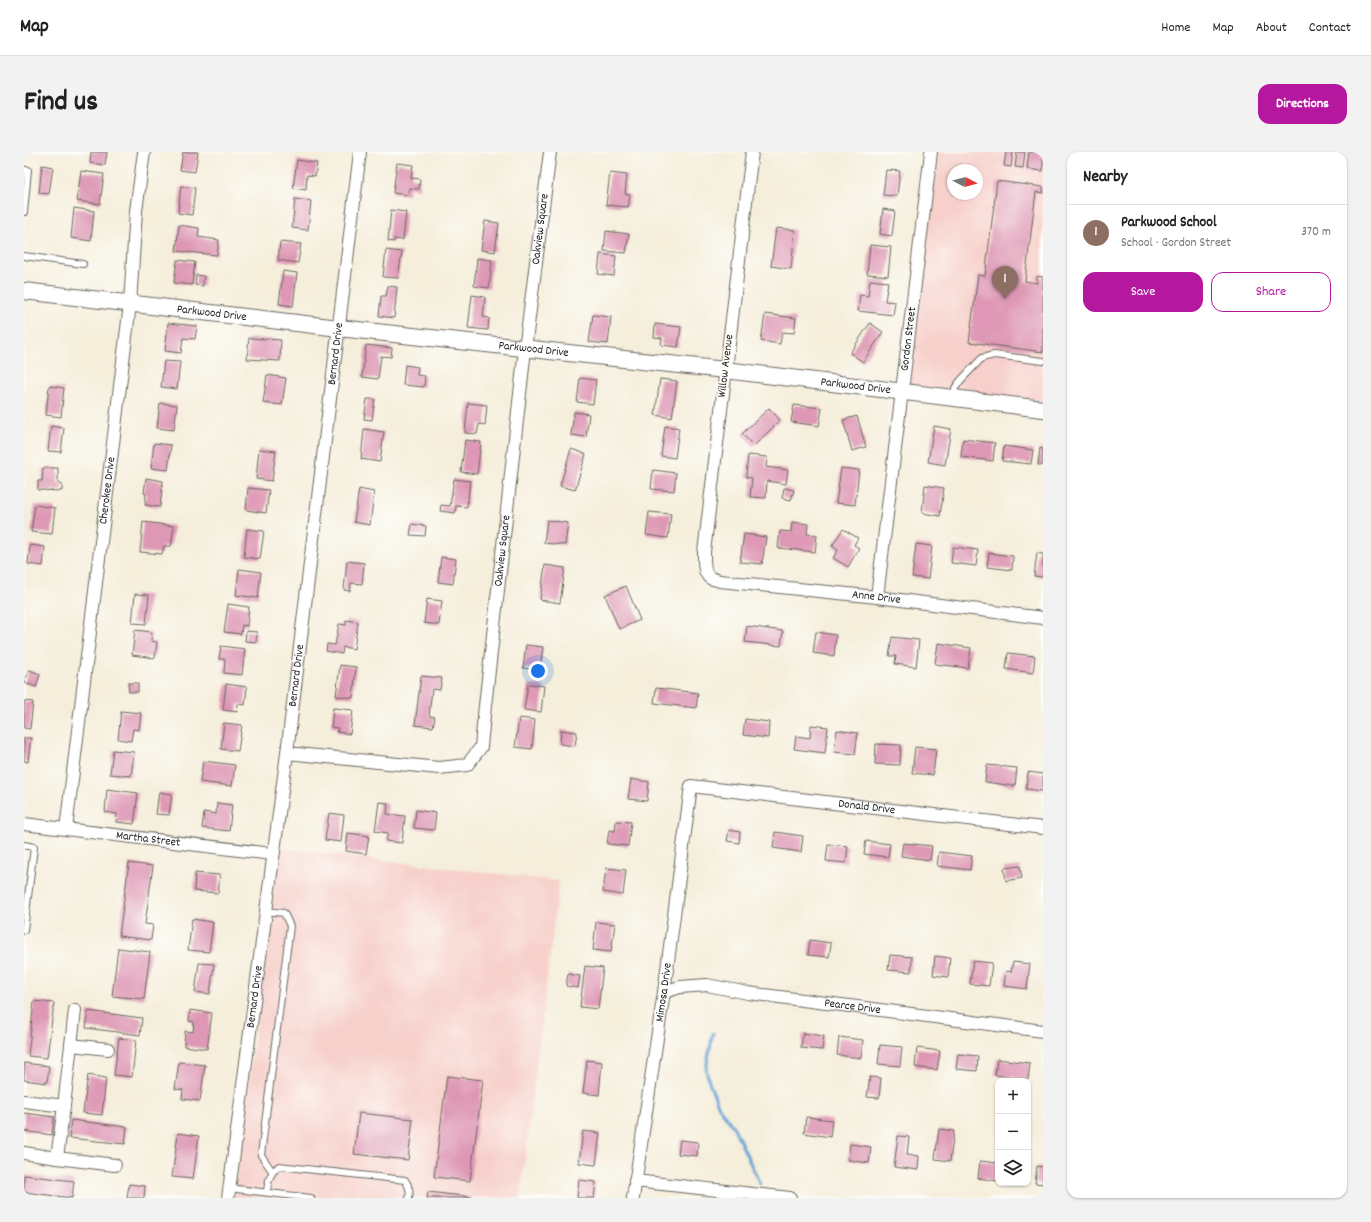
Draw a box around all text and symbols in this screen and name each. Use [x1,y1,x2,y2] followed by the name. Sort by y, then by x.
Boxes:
[20,14,49,41] text: Map
[1161,18,1190,38] text: Home
[1212,18,1234,38] text: Map
[1256,18,1287,38] text: About
[1309,18,1351,38] text: Contact
[24,84,98,124] text: Find us
[1258,84,1347,124] button: Directions
[947,164,983,200] north arrow
[1083,166,1127,190] text: Nearby
[527,192,553,266] street label: Oakview Square
[1121,212,1216,234] text: Parkwood School
[1095,223,1097,242] text: 1
[1301,223,1331,242] text: 370 m
[1121,234,1231,253] text: School · Gordon Street
[992,266,1018,299] pin: 1
[1083,272,1203,312] button: Save
[1211,272,1331,312] button: Share
[176,300,248,326] street label: Parkwood Drive
[896,305,921,372] street label: Gordon Street
[323,322,348,386] street label: Bernard Drive
[714,333,738,399] street label: Willow Avenue
[498,337,570,361] street label: Parkwood Drive
[820,373,892,399] street label: Parkwood Drive
[95,456,120,525] street label: Cherokee Drive
[490,514,515,587] street label: Oakview Square
[851,586,902,608] street label: Anne Drive
[284,643,309,708] street label: Bernard Drive
[528,661,548,681] your location
[837,795,896,819] street label: Donald Drive
[115,827,182,851] street label: Martha Street
[651,962,676,1023] street label: Mimosa Drive
[242,965,267,1029] street label: Bernard Drive
[823,994,882,1019] street label: Pearce Drive
[995,1078,1031,1186] map controls
[995,1078,1031,1114] button: +
[995,1114,1031,1150] button: −
[995,1150,1031,1186] button: layers

